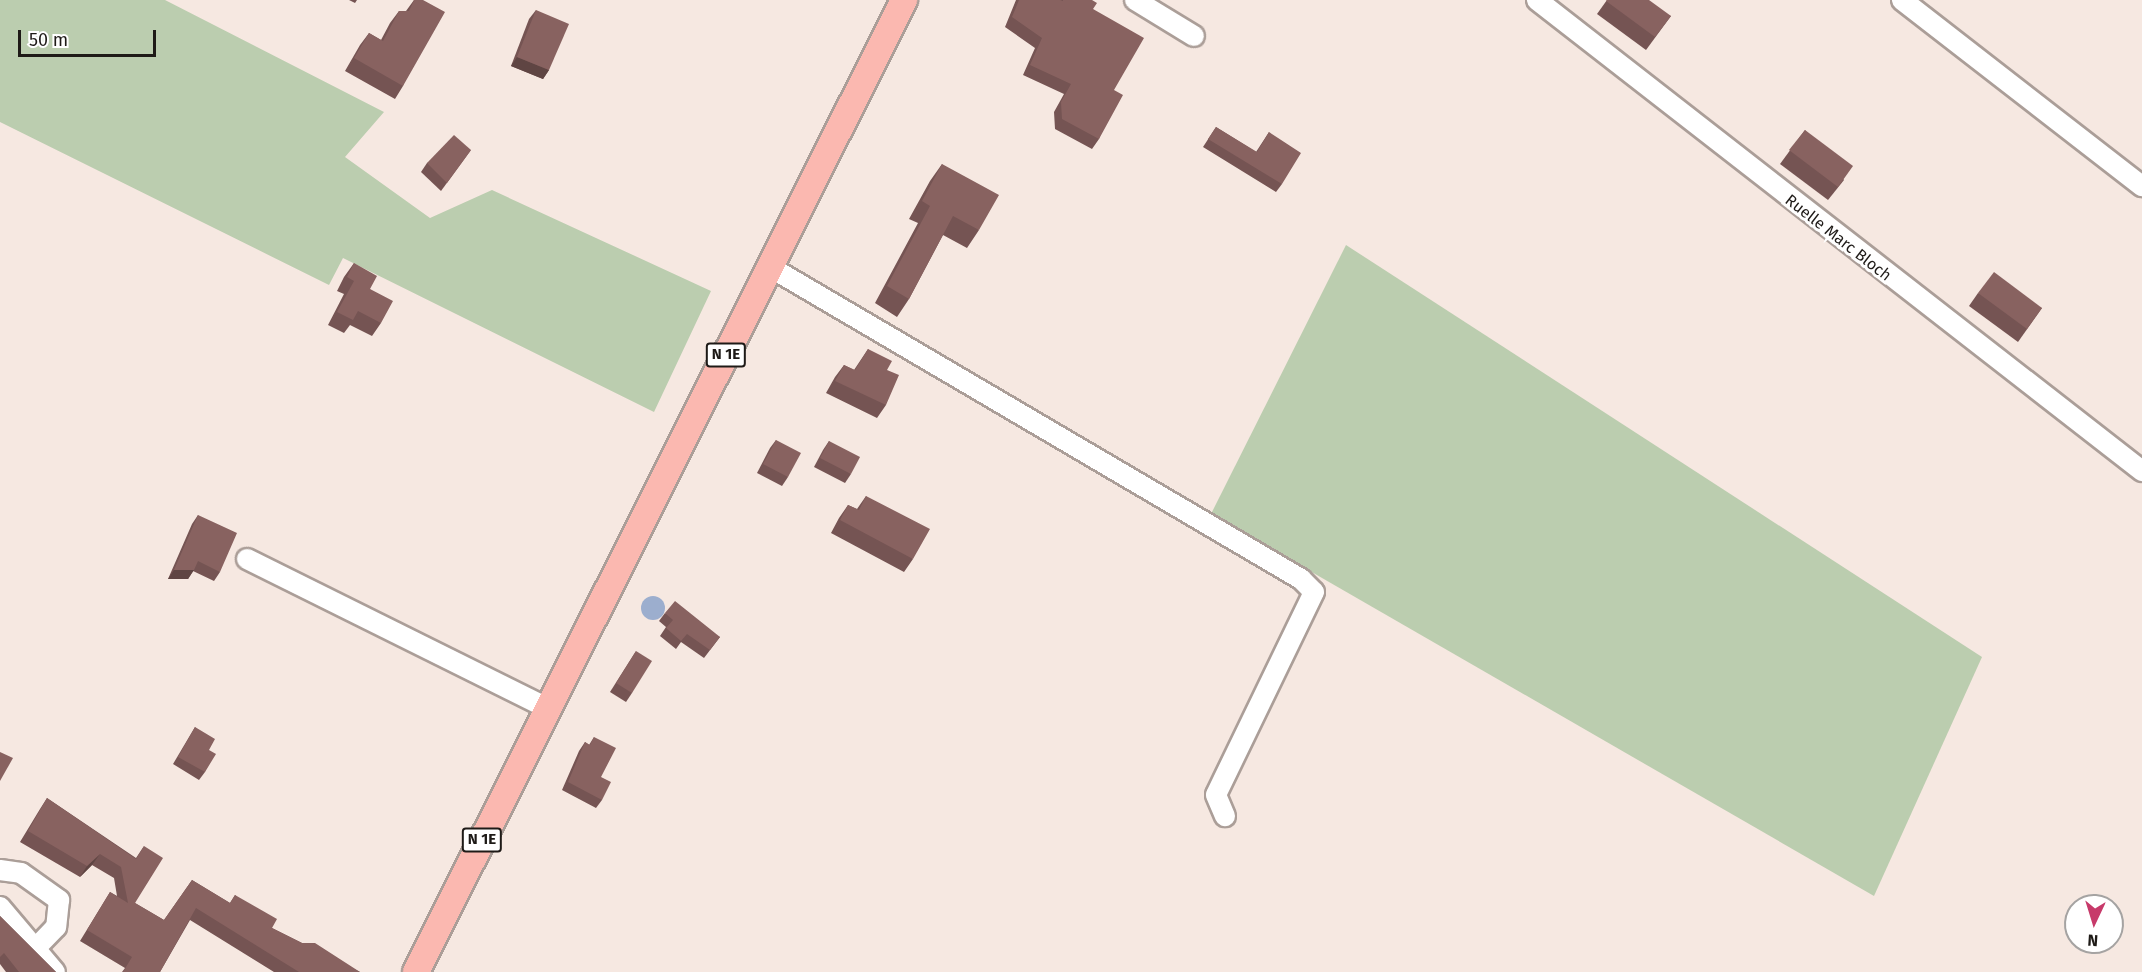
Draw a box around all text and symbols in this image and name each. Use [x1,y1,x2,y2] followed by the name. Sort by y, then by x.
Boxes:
[21,18,159,56] scale bar
[29,29,68,51] text: 50 m
[1781,191,1895,285] street label: Ruelle Marc Bloch
[705,343,747,367] road number: N 1E
[461,828,503,852] road number: N 1E
[2064,894,2124,954] north arrow
[2087,931,2099,950] text: N

